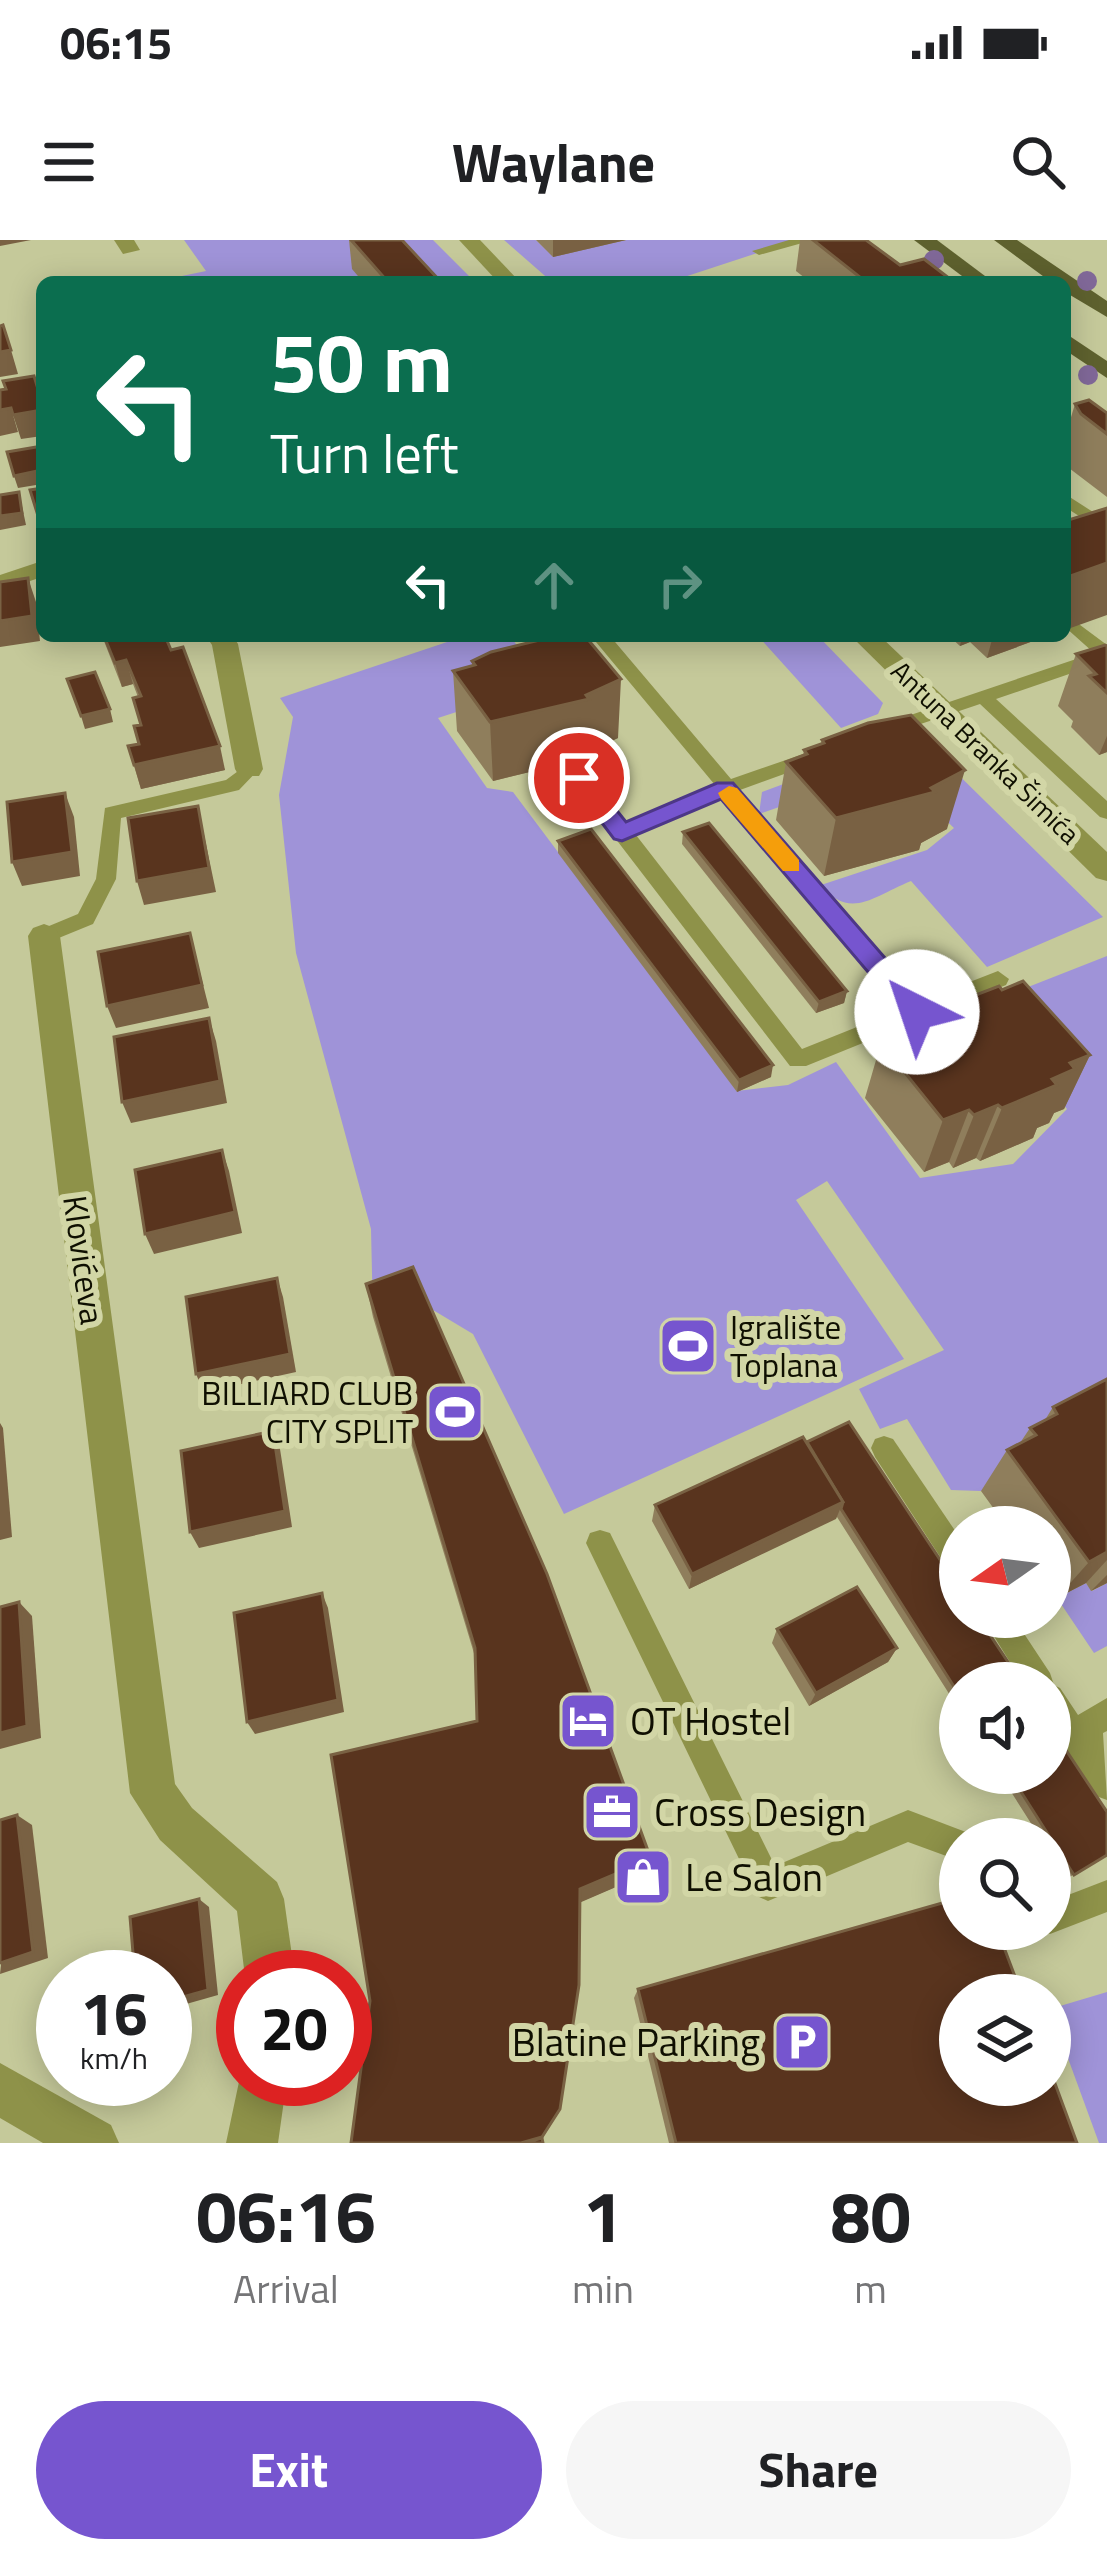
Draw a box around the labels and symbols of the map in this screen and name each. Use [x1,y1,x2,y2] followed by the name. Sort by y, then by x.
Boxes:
[882,651,1090,853] street label: Antuna Branka Šimića
[528,727,630,829] pin
[854,949,980,1075] position arrow
[50,1192,118,1328] street label: Klovićeva
[730,1302,841,1390] place label: Igralište Toplana
[657,1315,719,1377] sports icon: Igralište Toplana
[201,1368,413,1456] place label: BILLIARD CLUB CITY SPLIT
[424,1381,486,1443] sports icon: BILLIARD CLUB CITY SPLIT
[939,1506,1071,1638] north arrow
[557,1690,619,1752] hotel icon: OT Hostel
[630,1691,791,1750] place label: OT Hostel
[581,1781,643,1843] office icon: Cross Design
[654,1782,866,1841] place label: Cross Design
[612,1846,674,1908] shop icon: Le Salon
[685,1847,823,1906] place label: Le Salon
[216,1950,372,2106] speed limit sign: 20
[771,2011,833,2073] parking icon: Blatine Parking
[512,2012,760,2071] place label: Blatine Parking

